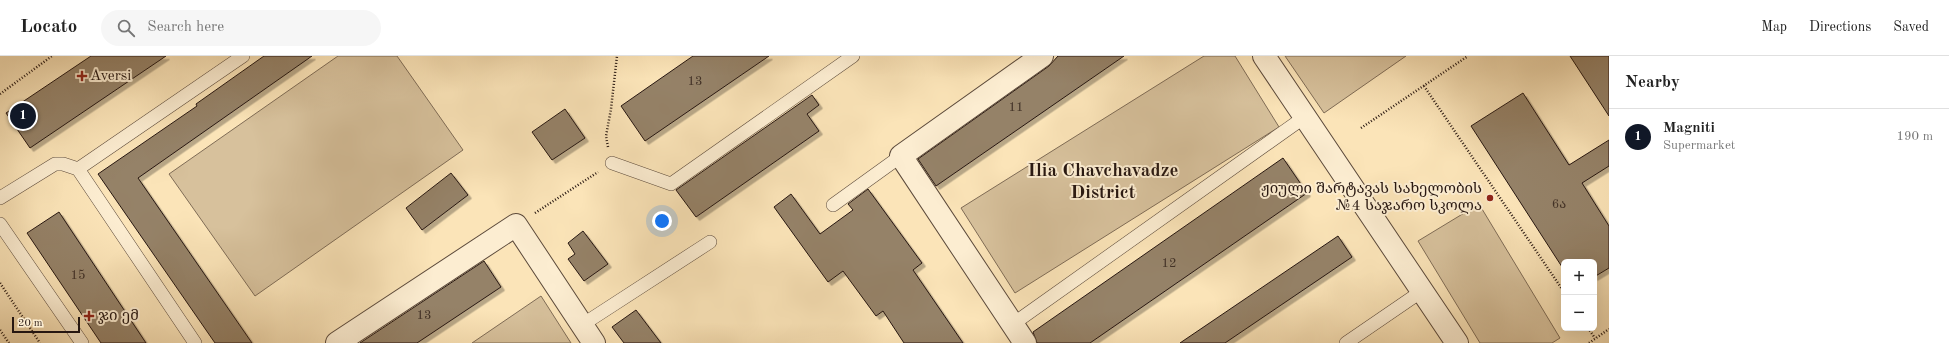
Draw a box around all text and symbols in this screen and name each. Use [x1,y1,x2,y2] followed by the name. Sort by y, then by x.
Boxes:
[101,10,381,46] search box
[115,17,137,39] icon: search
[20,18,77,37] text: Locato
[147,20,224,35] text: Search here
[1761,20,1787,34] text: Map
[1809,20,1871,34] text: Directions
[1893,20,1929,34] text: Saved
[90,69,131,84] place label: Aversi
[77,71,87,81] marker: Aversi
[1625,74,1680,91] text: Nearby
[687,75,703,88] house number: 13
[10,101,36,131] pin: 1
[1008,101,1024,114] house number: 11
[1663,121,1715,136] text: Magniti
[1634,130,1642,143] text: 1
[1896,130,1933,143] text: 190 m
[1663,139,1735,152] text: Supermarket
[1028,162,1178,203] district label: Ilia Chavchavadze District
[1261,182,1482,214] place label: ჟიული შარტავას სახელობის №4 საჯარო სკოლა
[1485,193,1495,203] marker: ჟიული შარტავას სახელობის №4 საჯარო სკოლა
[1552,198,1566,211] house number: 6ა
[652,211,672,231] your location
[1161,257,1177,270] house number: 12
[1561,259,1597,331] map controls
[1561,259,1597,295] button: +
[70,269,86,282] house number: 15
[1561,295,1597,331] button: −
[98,309,139,324] place label: ჯი ემ
[416,309,432,322] house number: 13
[83,310,95,322] marker: ჯი ემ
[12,315,80,334] scale bar
[18,318,43,329] text: 20 m

